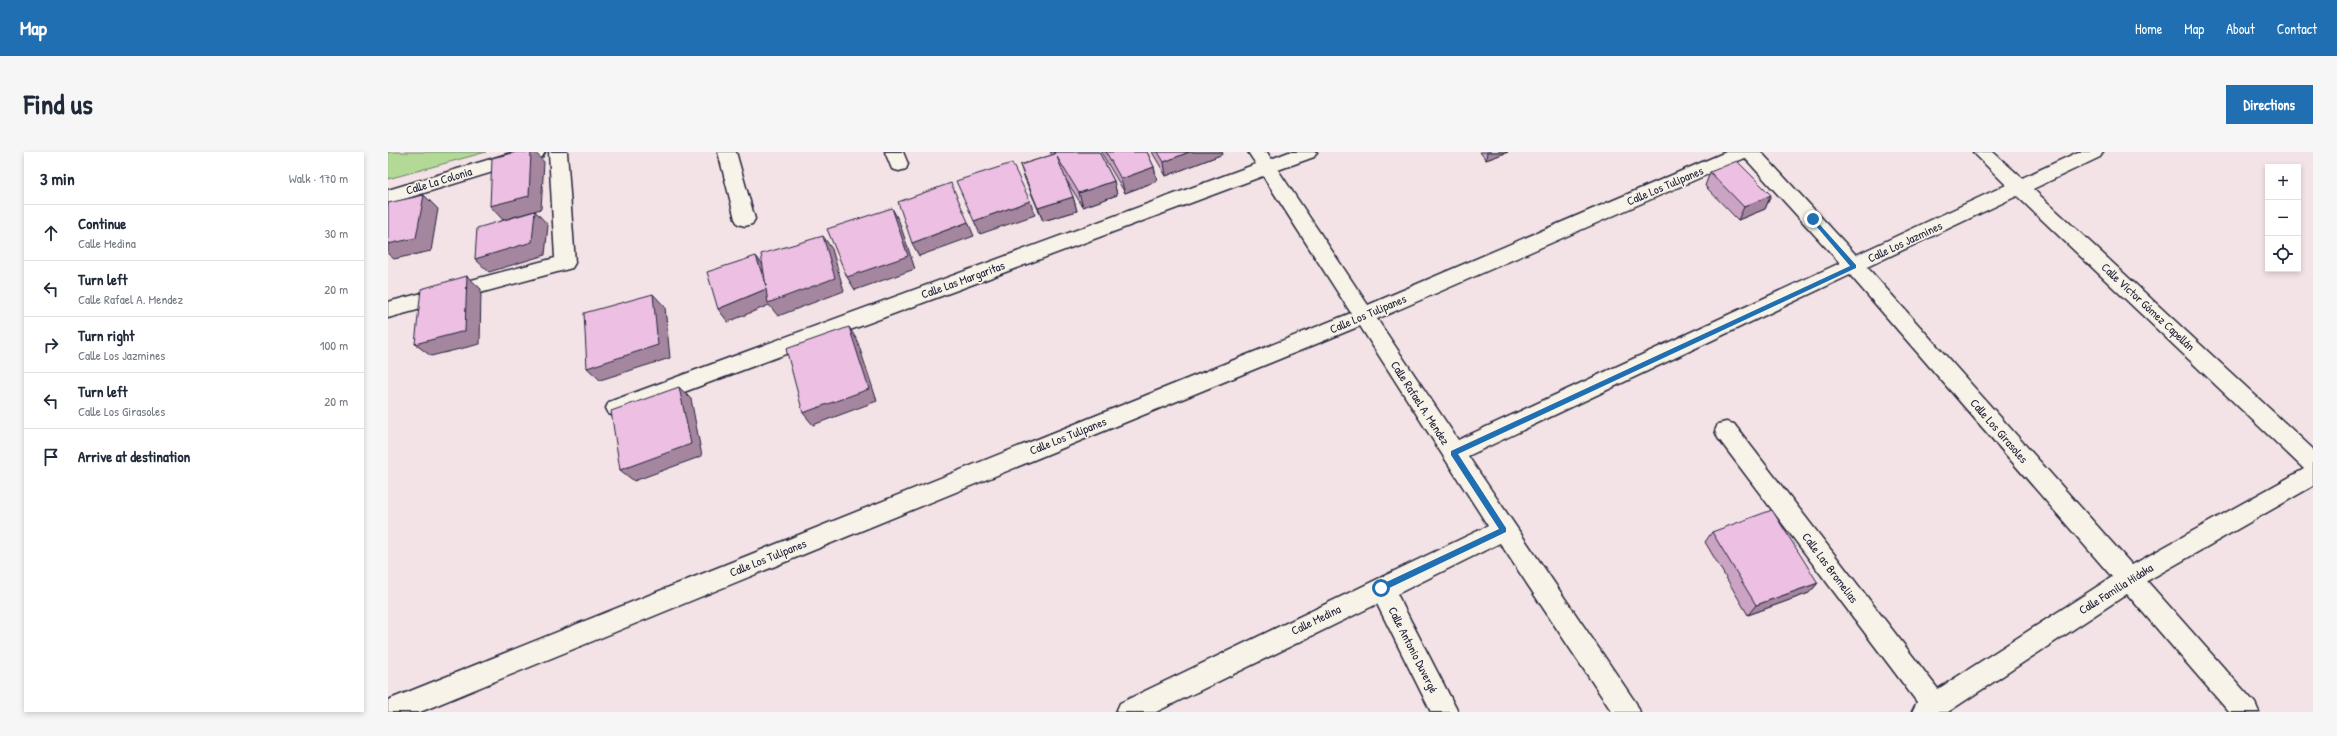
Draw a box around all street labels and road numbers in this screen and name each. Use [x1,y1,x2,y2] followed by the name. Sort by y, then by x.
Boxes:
[404,162,474,199] street label: Calle La Colonia
[1624,162,1706,209] street label: Calle Los Tulipanes
[1865,217,1945,266] street label: Calle Los Jazmines
[919,256,1007,303] street label: Calle Las Margaritas
[2098,259,2199,355] street label: Calle Víctor Gómez Capellán
[1327,290,1409,337] street label: Calle Los Tulipanes
[1387,357,1454,448] street label: Calle Rafael A. Mendez
[1967,395,2032,467] street label: Calle Los Girasoles
[1027,412,1109,459] street label: Calle Los Tulipanes
[1798,529,1863,607] street label: Calle Las Bromelias
[727,534,809,581] street label: Calle Los Tulipanes
[2075,559,2156,618] street label: Calle Familia Hidaka
[1288,600,1344,639] street label: Calle Medina
[1384,604,1443,696] street label: Calle Antonio Duvergé

